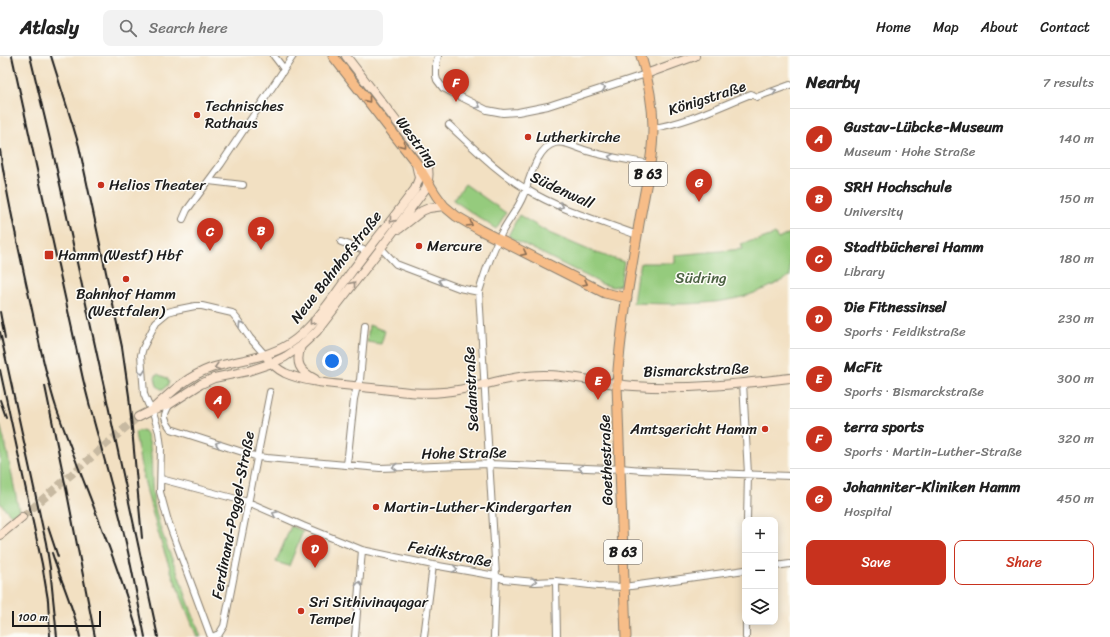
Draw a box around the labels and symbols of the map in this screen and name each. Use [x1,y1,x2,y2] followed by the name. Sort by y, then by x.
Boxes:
[443,69,469,102] pin: F
[665,73,749,123] street label: Königstraße
[599,84,606,93] one-way arrow
[770,87,777,95] one-way arrow
[205,93,284,136] place label: Technisches Rathaus
[363,96,370,103] one-way arrow
[474,101,481,109] one-way arrow
[192,110,202,120] marker: Technisches Rathaus
[389,111,445,174] street label: Westring
[536,124,621,150] place label: Lutherkirche
[523,132,533,142] marker: Lutherkirche
[398,141,405,148] one-way arrow
[608,153,614,161] one-way arrow
[629,162,667,186] road number: B 63
[526,164,599,216] street label: Südenwall
[686,169,712,202] pin: G
[109,172,206,198] place label: Helios Theater
[96,180,106,190] marker: Helios Theater
[557,201,564,209] one-way arrow
[284,205,389,329] street label: Neue Bahnhofstraße
[389,215,396,222] one-way arrow
[248,217,274,250] pin: B
[197,218,223,251] pin: C
[466,220,473,227] one-way arrow
[427,233,482,259] place label: Mercure
[414,241,424,251] marker: Mercure
[58,242,184,268] place label: Hamm (Westf) Hbf
[520,248,527,255] one-way arrow
[43,249,55,261] marker: Hamm (Westf) Hbf
[675,265,727,291] park label: Südring
[121,274,131,284] marker: Bahnhof Hamm (Westfalen)
[438,278,445,286] one-way arrow
[580,278,588,286] one-way arrow
[76,281,176,324] place label: Bahnhof Hamm (Westfalen)
[348,282,355,289] one-way arrow
[310,318,317,325] one-way arrow
[238,321,245,328] one-way arrow
[456,346,486,432] street label: Sedanstraße
[322,351,342,371] your location
[643,355,750,385] street label: Bismarckstraße
[213,362,220,371] one-way arrow
[585,367,611,400] pin: E
[137,369,146,375] one-way arrow
[205,386,231,419] pin: A
[591,414,621,506] street label: Goethestraße
[629,416,757,442] place label: Amtsgericht Hamm
[760,424,770,434] marker: Amtsgericht Hamm
[204,428,262,601] street label: Ferdinand-Poggel-Straße
[421,439,507,467] street label: Hohe Straße
[215,440,222,449] one-way arrow
[392,463,398,472] one-way arrow
[578,464,584,472] one-way arrow
[384,494,572,520] place label: Martin-Luther-Kindergarten
[371,502,381,512] marker: Martin-Luther-Kindergarten
[272,510,279,518] one-way arrow
[406,533,494,575] street label: Feidikstraße
[302,535,328,568] pin: D
[604,540,642,564] road number: B 63
[452,564,458,573] one-way arrow
[531,577,537,586] one-way arrow
[354,581,363,587] one-way arrow
[309,589,429,632] place label: Sri Sithivinayagar Tempel
[296,606,306,616] marker: Sri Sithivinayagar Tempel
[12,609,101,628] scale bar

